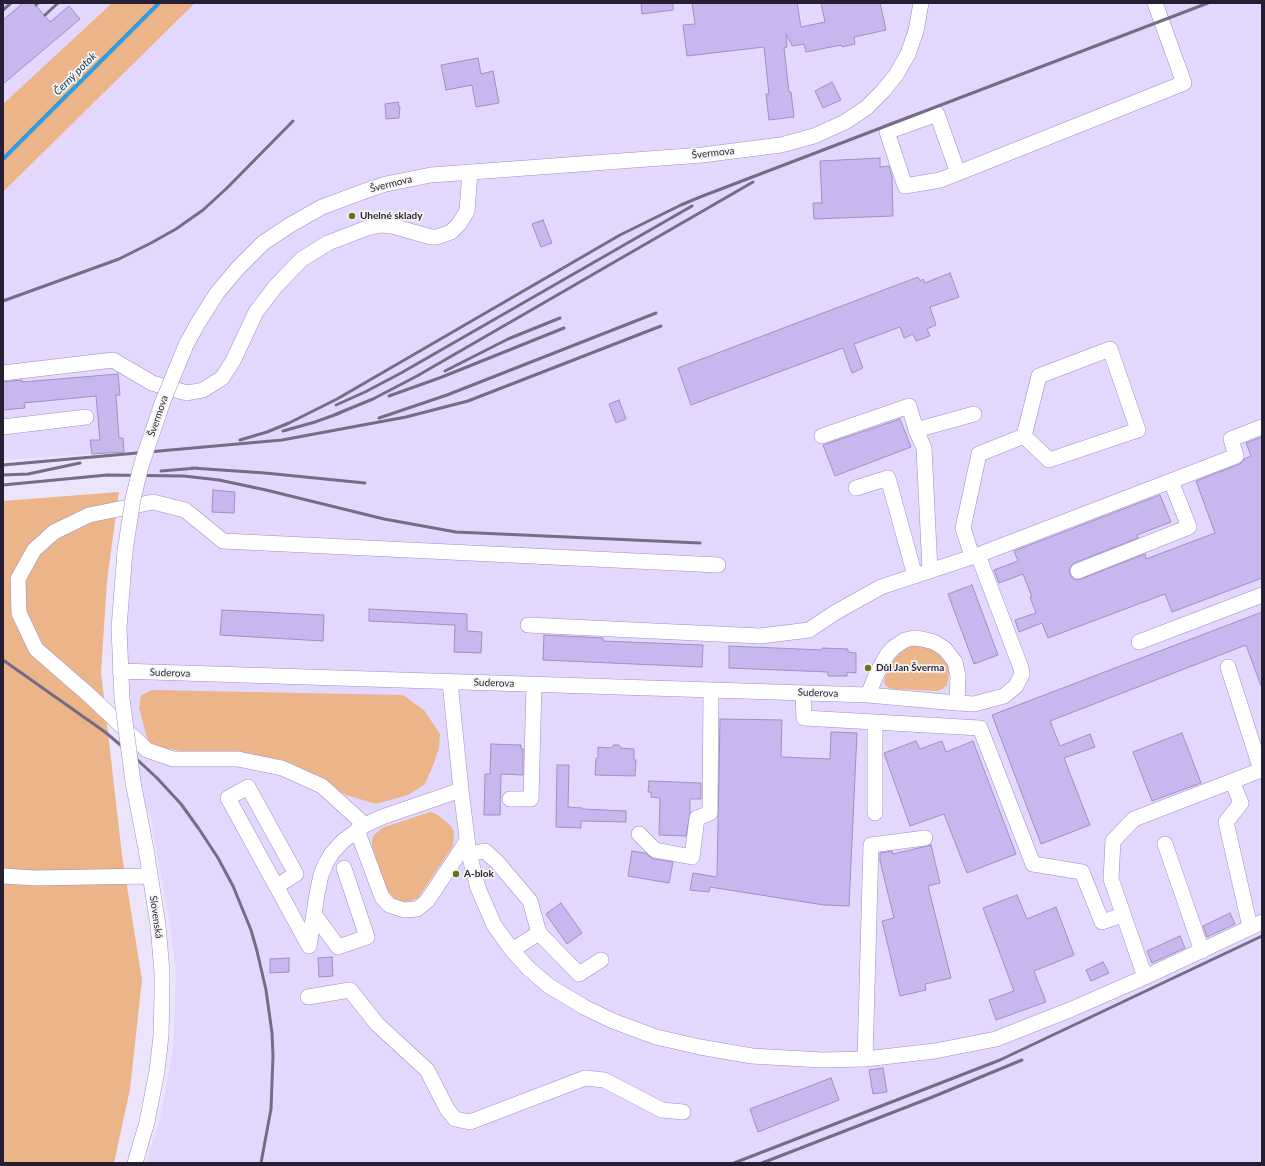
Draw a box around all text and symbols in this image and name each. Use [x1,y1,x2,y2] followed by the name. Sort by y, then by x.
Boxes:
[51,50,99,98] water label: Černý potok
[691,145,735,161] street label: Švermova
[369,173,413,195] street label: Švermova
[360,210,422,222] place label: Uhelné sklady
[347,211,357,221] marker: Uhelné sklady
[145,394,171,438] street label: Švermova
[876,662,944,674] place label: Důl Jan Šverma
[863,663,873,673] marker: Důl Jan Šverma
[149,666,191,680] street label: Suderova
[473,676,515,690] street label: Suderova
[797,686,839,700] street label: Suderova
[464,868,494,880] place label: A-blok
[451,869,461,879] marker: A-blok
[147,895,165,939] street label: Slovenská

